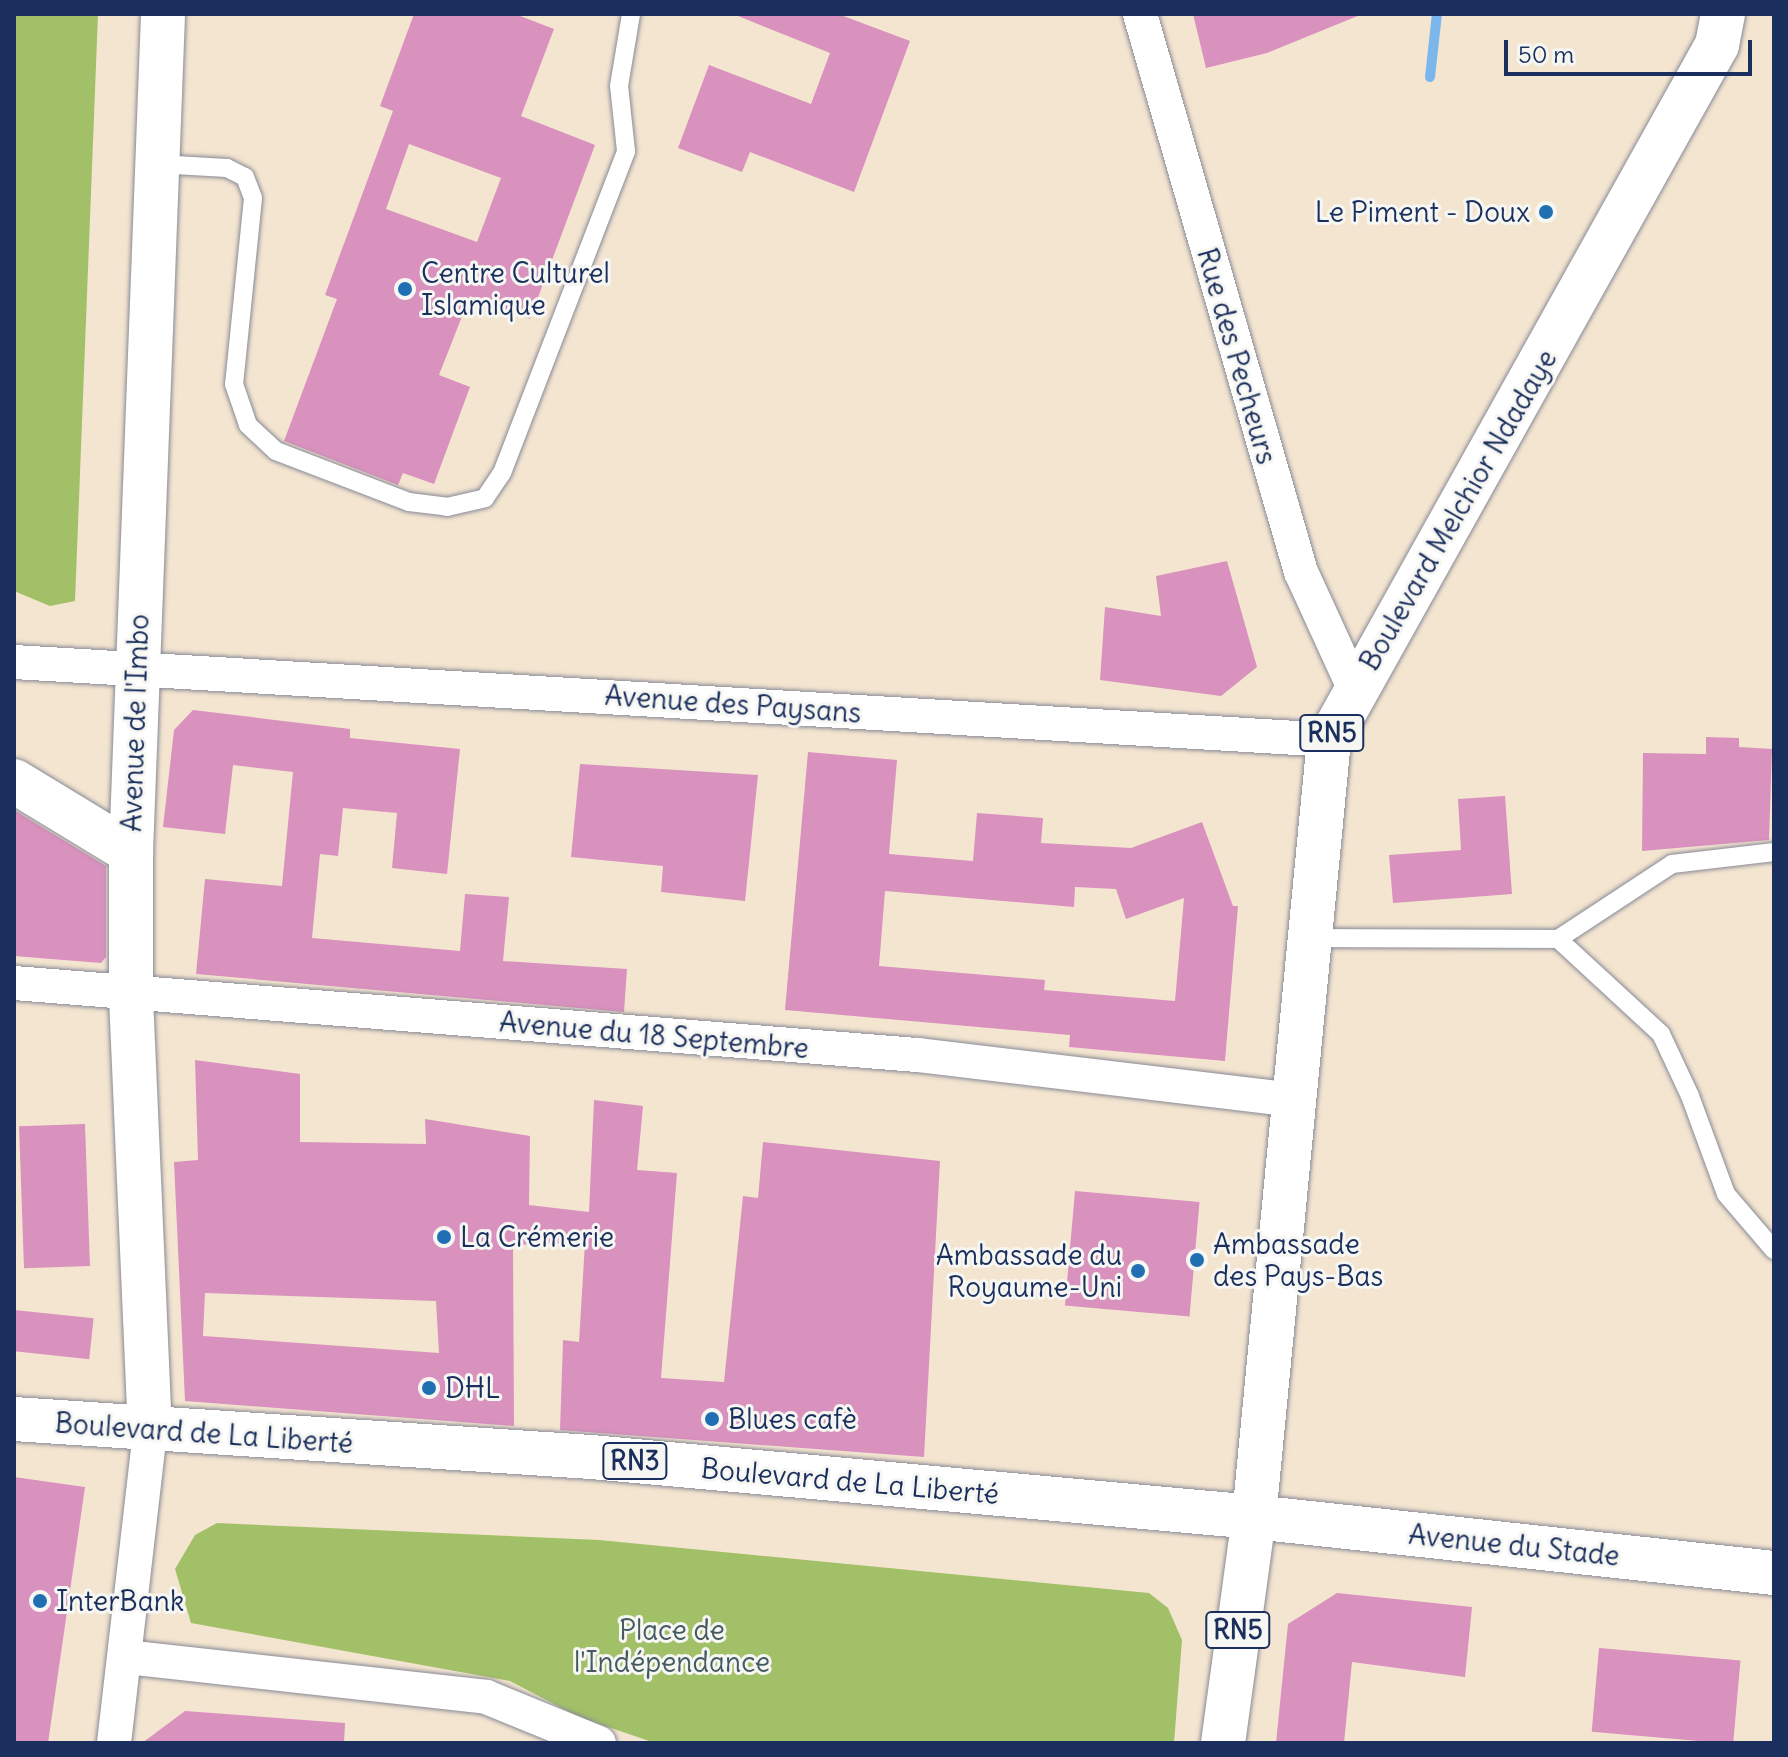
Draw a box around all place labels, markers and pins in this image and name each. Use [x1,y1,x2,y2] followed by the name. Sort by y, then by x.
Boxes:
[1315,195,1530,229] place label: Le Piment - Doux
[1537,203,1555,221] marker: Le Piment - Doux
[421,256,610,322] place label: Centre Culturel Islamique
[396,280,414,298] marker: Centre Culturel Islamique
[460,1220,614,1254] place label: La Crémerie
[1213,1227,1383,1293] place label: Ambassade des Pays-Bas
[435,1228,453,1246] marker: La Crémerie
[936,1238,1122,1304] place label: Ambassade du Royaume-Uni
[1188,1251,1206,1269] marker: Ambassade des Pays-Bas
[1129,1262,1147,1280] marker: Ambassade du Royaume-Uni
[445,1371,500,1405] place label: DHL
[420,1379,438,1397] marker: DHL
[728,1402,857,1436] place label: Blues cafè
[703,1410,721,1428] marker: Blues cafè
[56,1584,184,1618] place label: InterBank
[31,1592,49,1610] marker: InterBank

